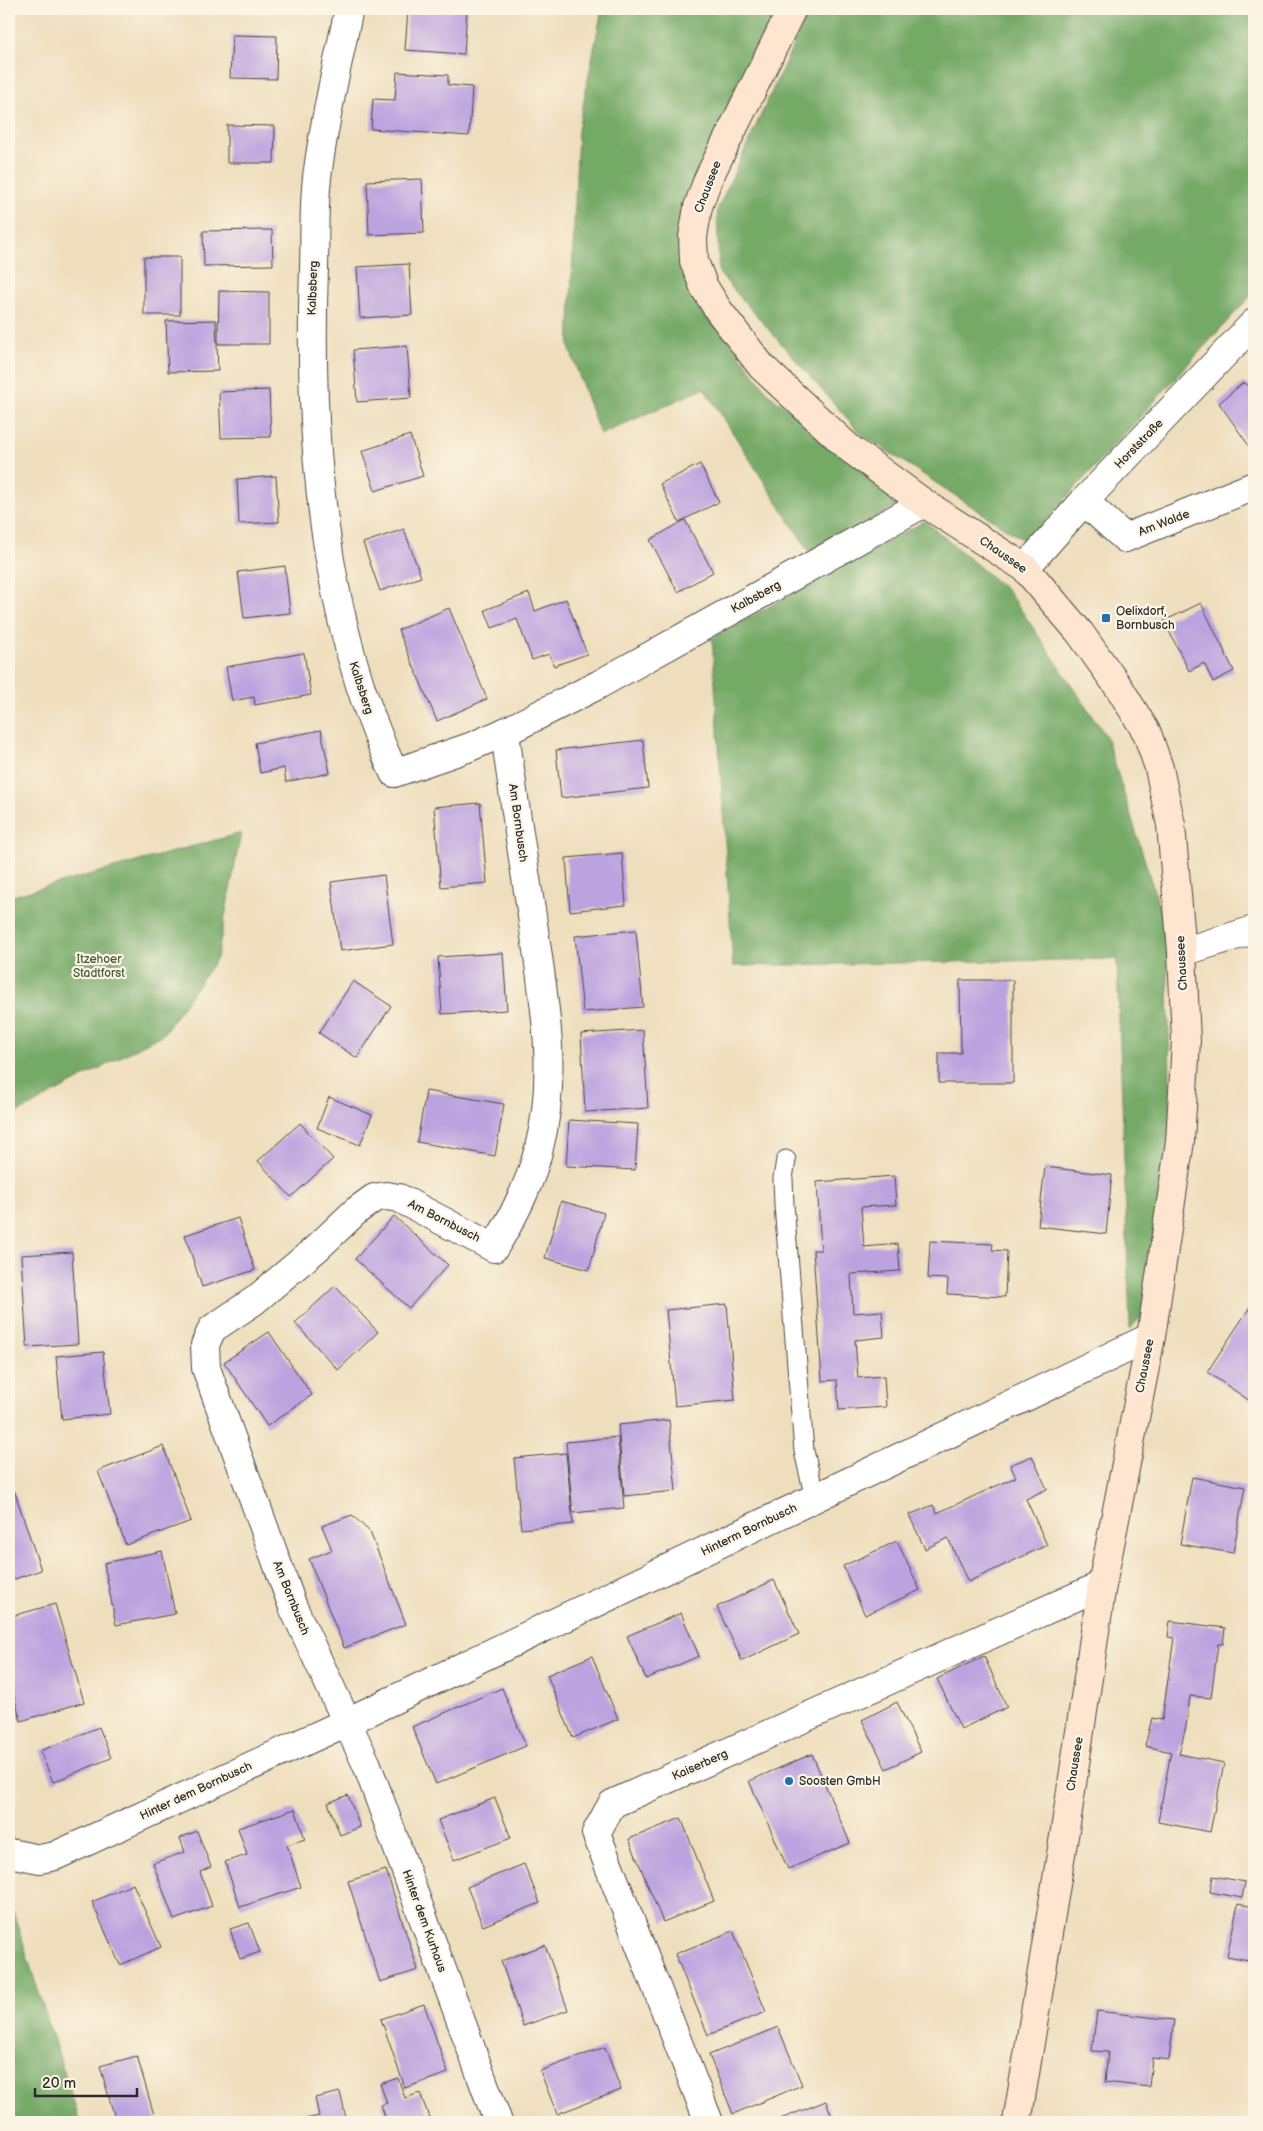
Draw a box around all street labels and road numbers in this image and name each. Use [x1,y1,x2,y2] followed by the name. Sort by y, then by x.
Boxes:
[691,159,725,215] street label: Chaussee
[305,260,321,316] street label: Kalbsberg
[1111,416,1167,472] street label: Horststraße
[1136,506,1192,540] street label: Am Walde
[976,533,1030,577] street label: Chaussee
[728,577,784,617] street label: Kalbsberg
[345,660,377,716] street label: Kalbsberg
[505,783,531,864] street label: Am Bornbusch
[1173,935,1191,991] street label: Chaussee
[405,1196,483,1246] street label: Am Bornbusch
[1132,1338,1158,1394] street label: Chaussee
[699,1500,800,1560] street label: Hinterm Bornbusch
[269,1559,313,1638] street label: Am Bornbusch
[1063,1736,1087,1792] street label: Chaussee
[670,1746,730,1784] street label: Kaiserberg
[138,1758,255,1824] street label: Hinter dem Bornbusch
[398,1868,450,1974] street label: Hinter dem Kurhaus

